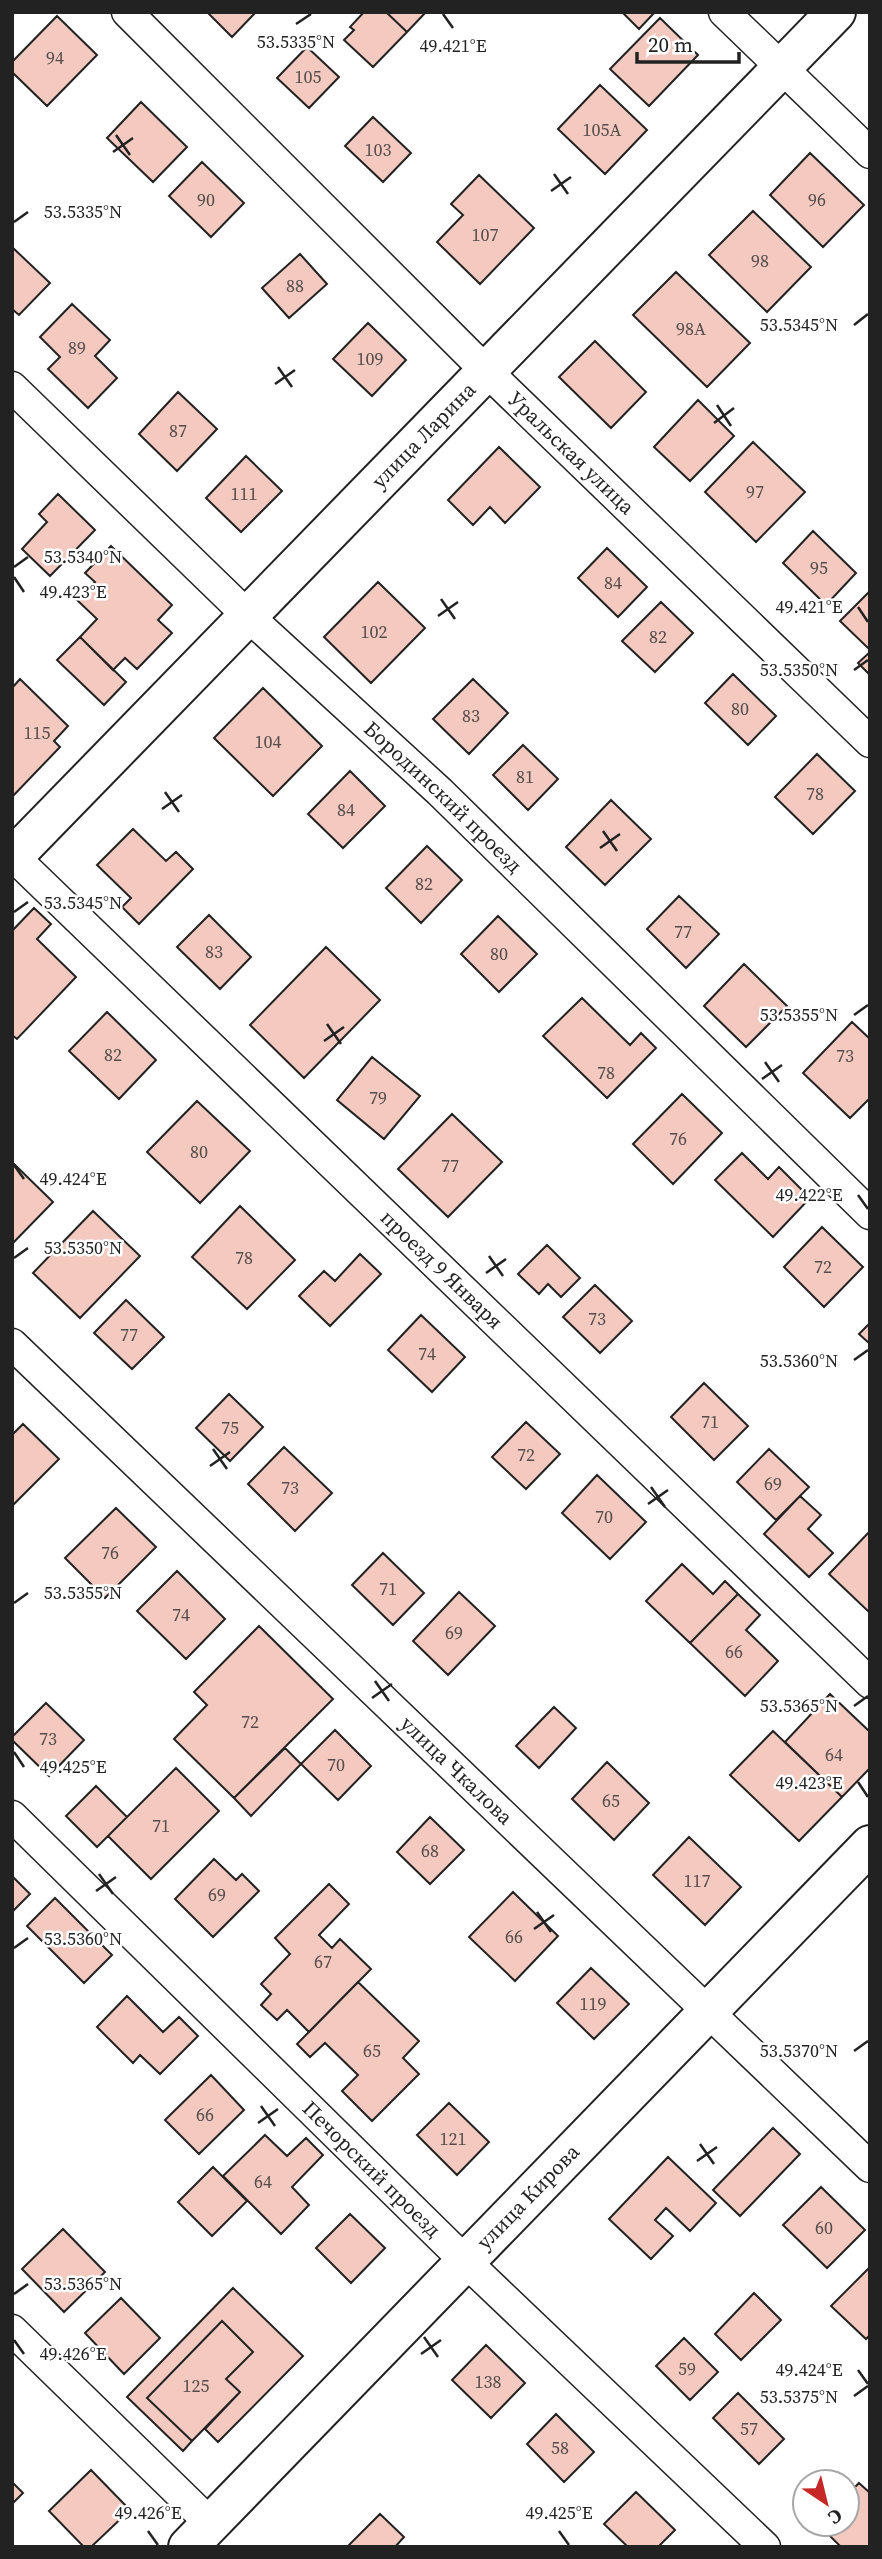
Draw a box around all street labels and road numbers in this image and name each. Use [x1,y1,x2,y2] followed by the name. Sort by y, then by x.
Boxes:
[365,375,482,495] street label: улица Ларина
[502,385,642,521] street label: Уральская улица
[358,714,529,879] street label: Бородинский проезд
[374,1203,510,1335] street label: проезд 9 Января
[394,1709,520,1831] street label: улица Чкалова
[296,2094,448,2244] street label: Печорский проезд
[470,2137,586,2256] street label: улица Кирова

